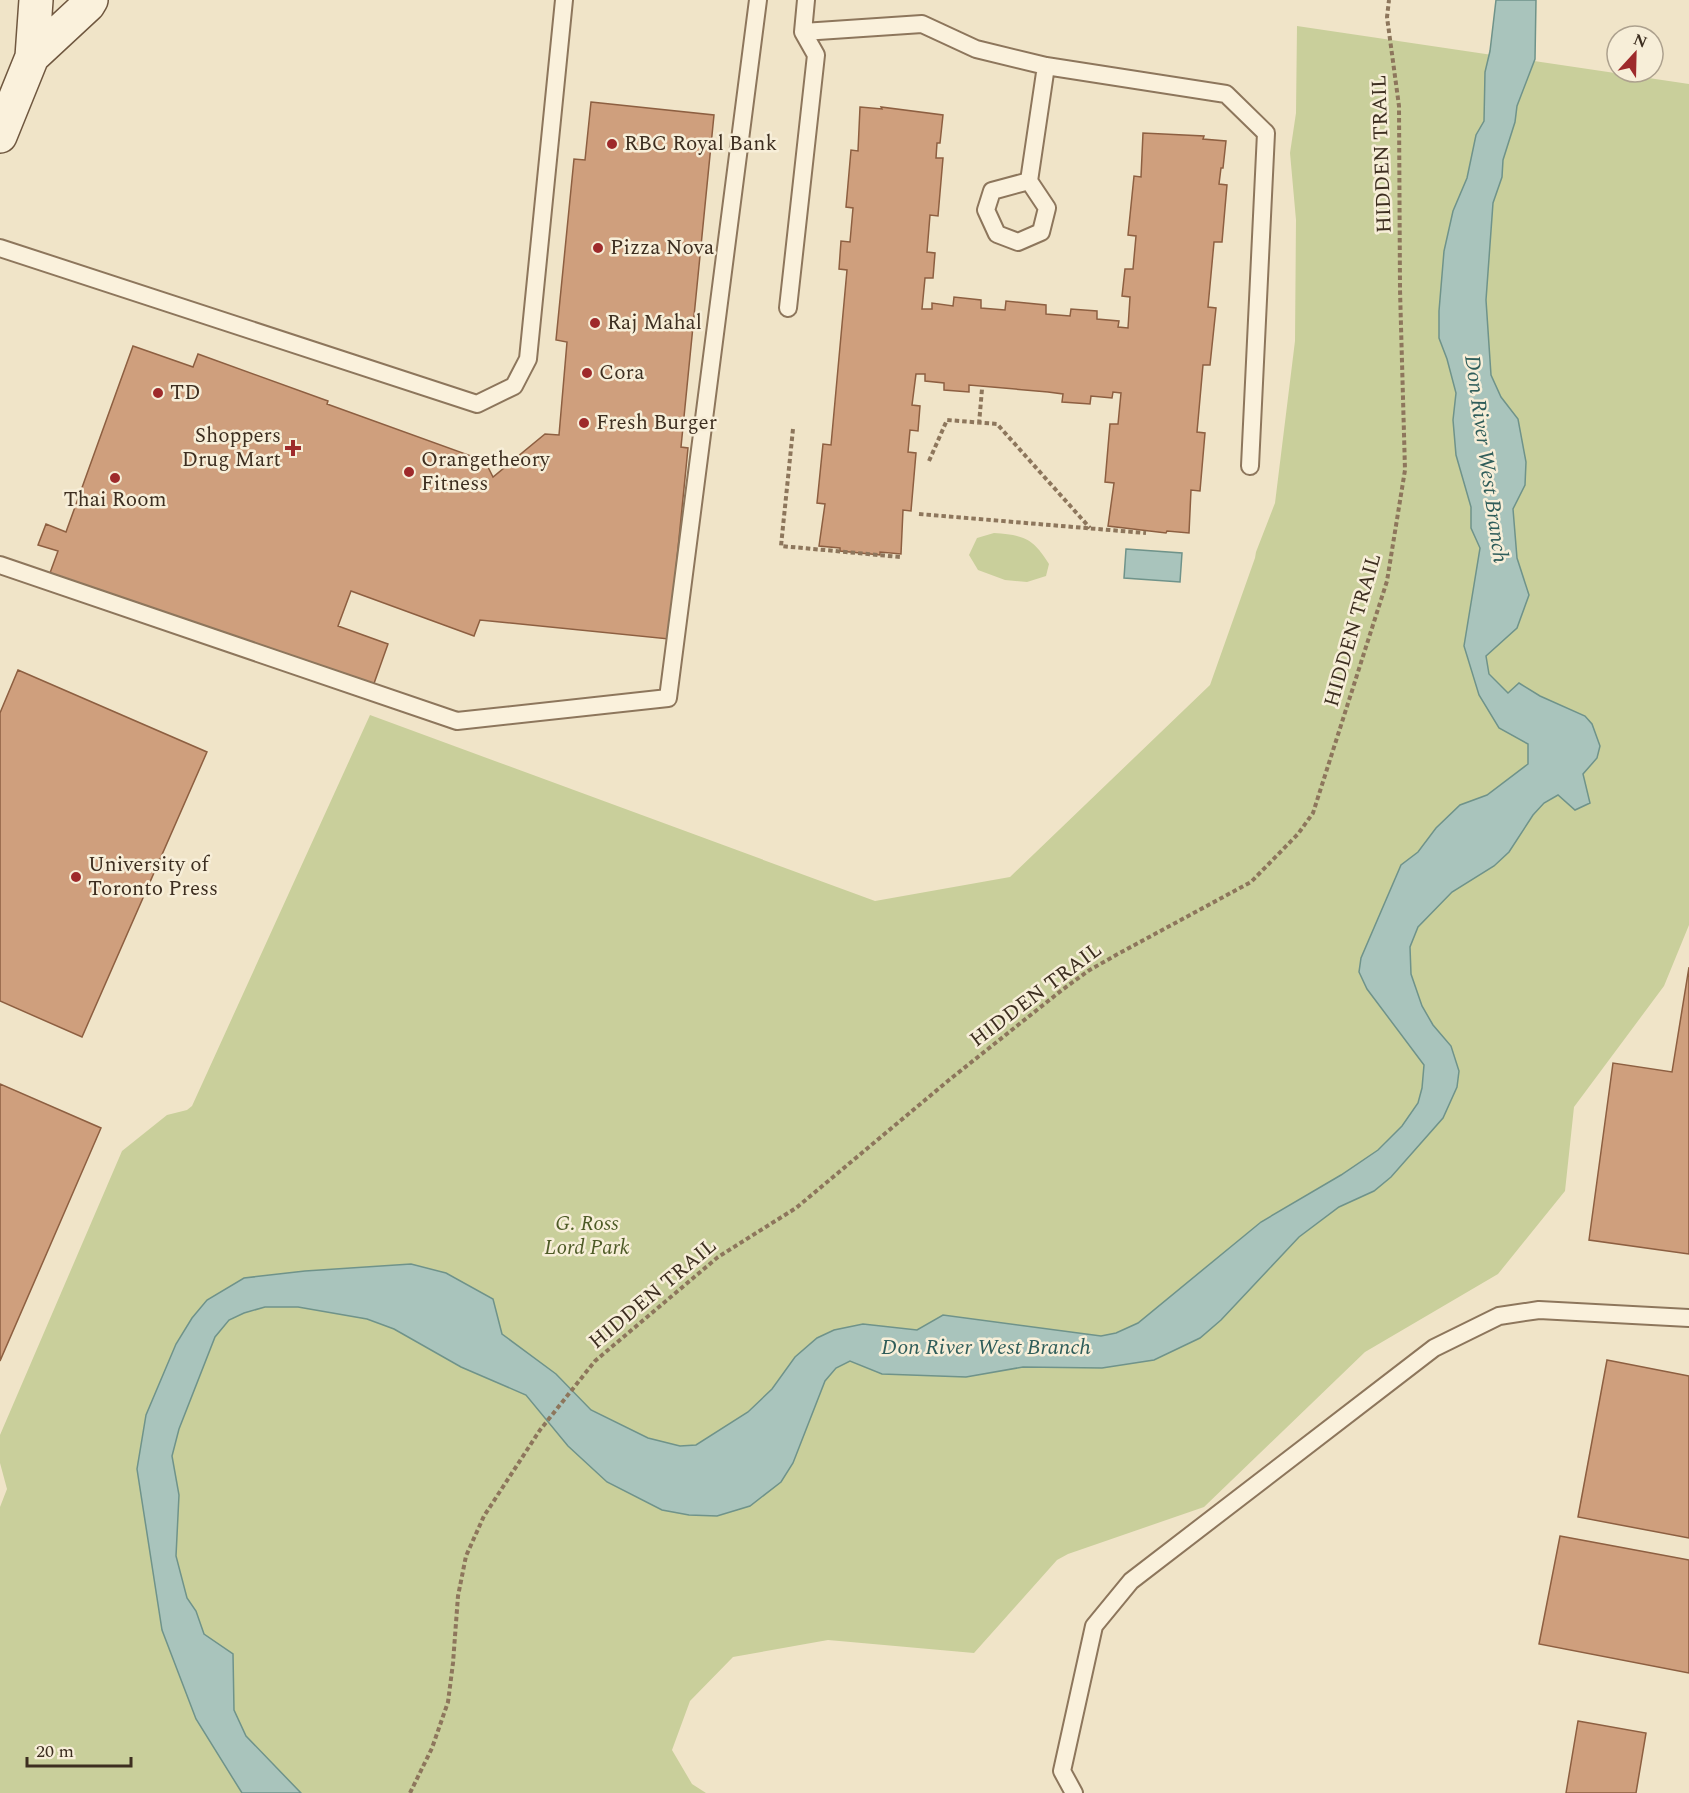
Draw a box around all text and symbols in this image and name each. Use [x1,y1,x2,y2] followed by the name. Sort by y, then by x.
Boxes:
[1605,24,1665,84] north arrow
[1630,27,1651,55] text: N
[1363,74,1401,234] street label: HIDDEN TRAIL
[624,128,777,160] place label: RBC Royal Bank
[605,137,619,151] marker: RBC Royal Bank
[610,232,715,264] place label: Pizza Nova
[591,241,605,255] marker: Pizza Nova
[607,307,702,339] place label: Raj Mahal
[588,316,602,330] marker: Raj Mahal
[1455,353,1517,565] water label: Don River West Branch
[599,357,645,389] place label: Cora
[580,366,594,380] marker: Cora
[170,377,200,409] place label: TD
[151,386,165,400] marker: TD
[596,407,717,439] place label: Fresh Burger
[577,416,591,430] marker: Fresh Burger
[182,420,281,476] place label: Shoppers Drug Mart
[286,441,300,455] marker: Shoppers Drug Mart
[421,444,551,500] place label: Orangetheory Fitness
[402,465,416,479] marker: Orangetheory Fitness
[108,471,122,485] marker: Thai Room
[63,484,167,516] place label: Thai Room
[1316,549,1390,711] street label: HIDDEN TRAIL
[88,849,218,905] place label: University of Toronto Press
[69,870,83,884] marker: University of Toronto Press
[963,934,1109,1056] street label: HIDDEN TRAIL
[544,1208,630,1264] park label: G. Ross Lord Park
[582,1231,724,1357] street label: HIDDEN TRAIL
[881,1331,1091,1364] water label: Don River West Branch
[27,1730,130,1768] scale bar
[36,1738,74,1765] text: 20 m

